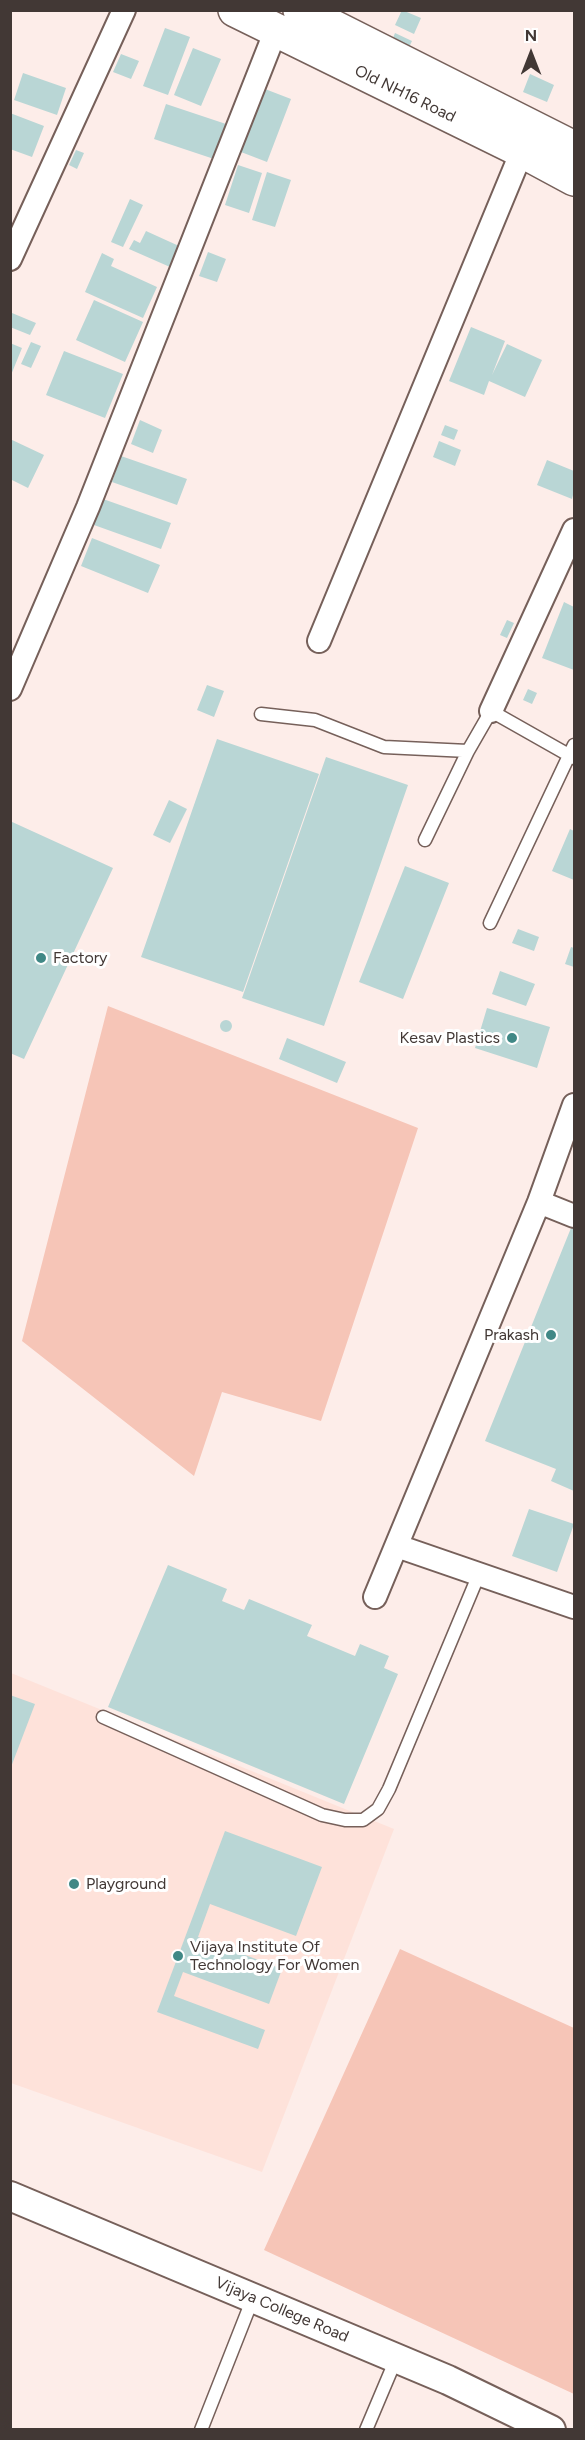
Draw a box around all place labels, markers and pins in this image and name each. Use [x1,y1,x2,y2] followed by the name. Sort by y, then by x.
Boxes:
[53,948,108,968] place label: Factory
[34,951,48,965] marker: Factory
[400,1028,500,1048] place label: Kesav Plastics
[505,1031,519,1045] marker: Kesav Plastics
[484,1325,539,1345] place label: Prakash
[544,1328,558,1342] marker: Prakash
[86,1874,166,1894] place label: Playground
[67,1877,81,1891] marker: Playground
[190,1937,359,1975] place label: Vijaya Institute Of Technology For Women
[171,1949,185,1963] marker: Vijaya Institute Of Technology For Women

